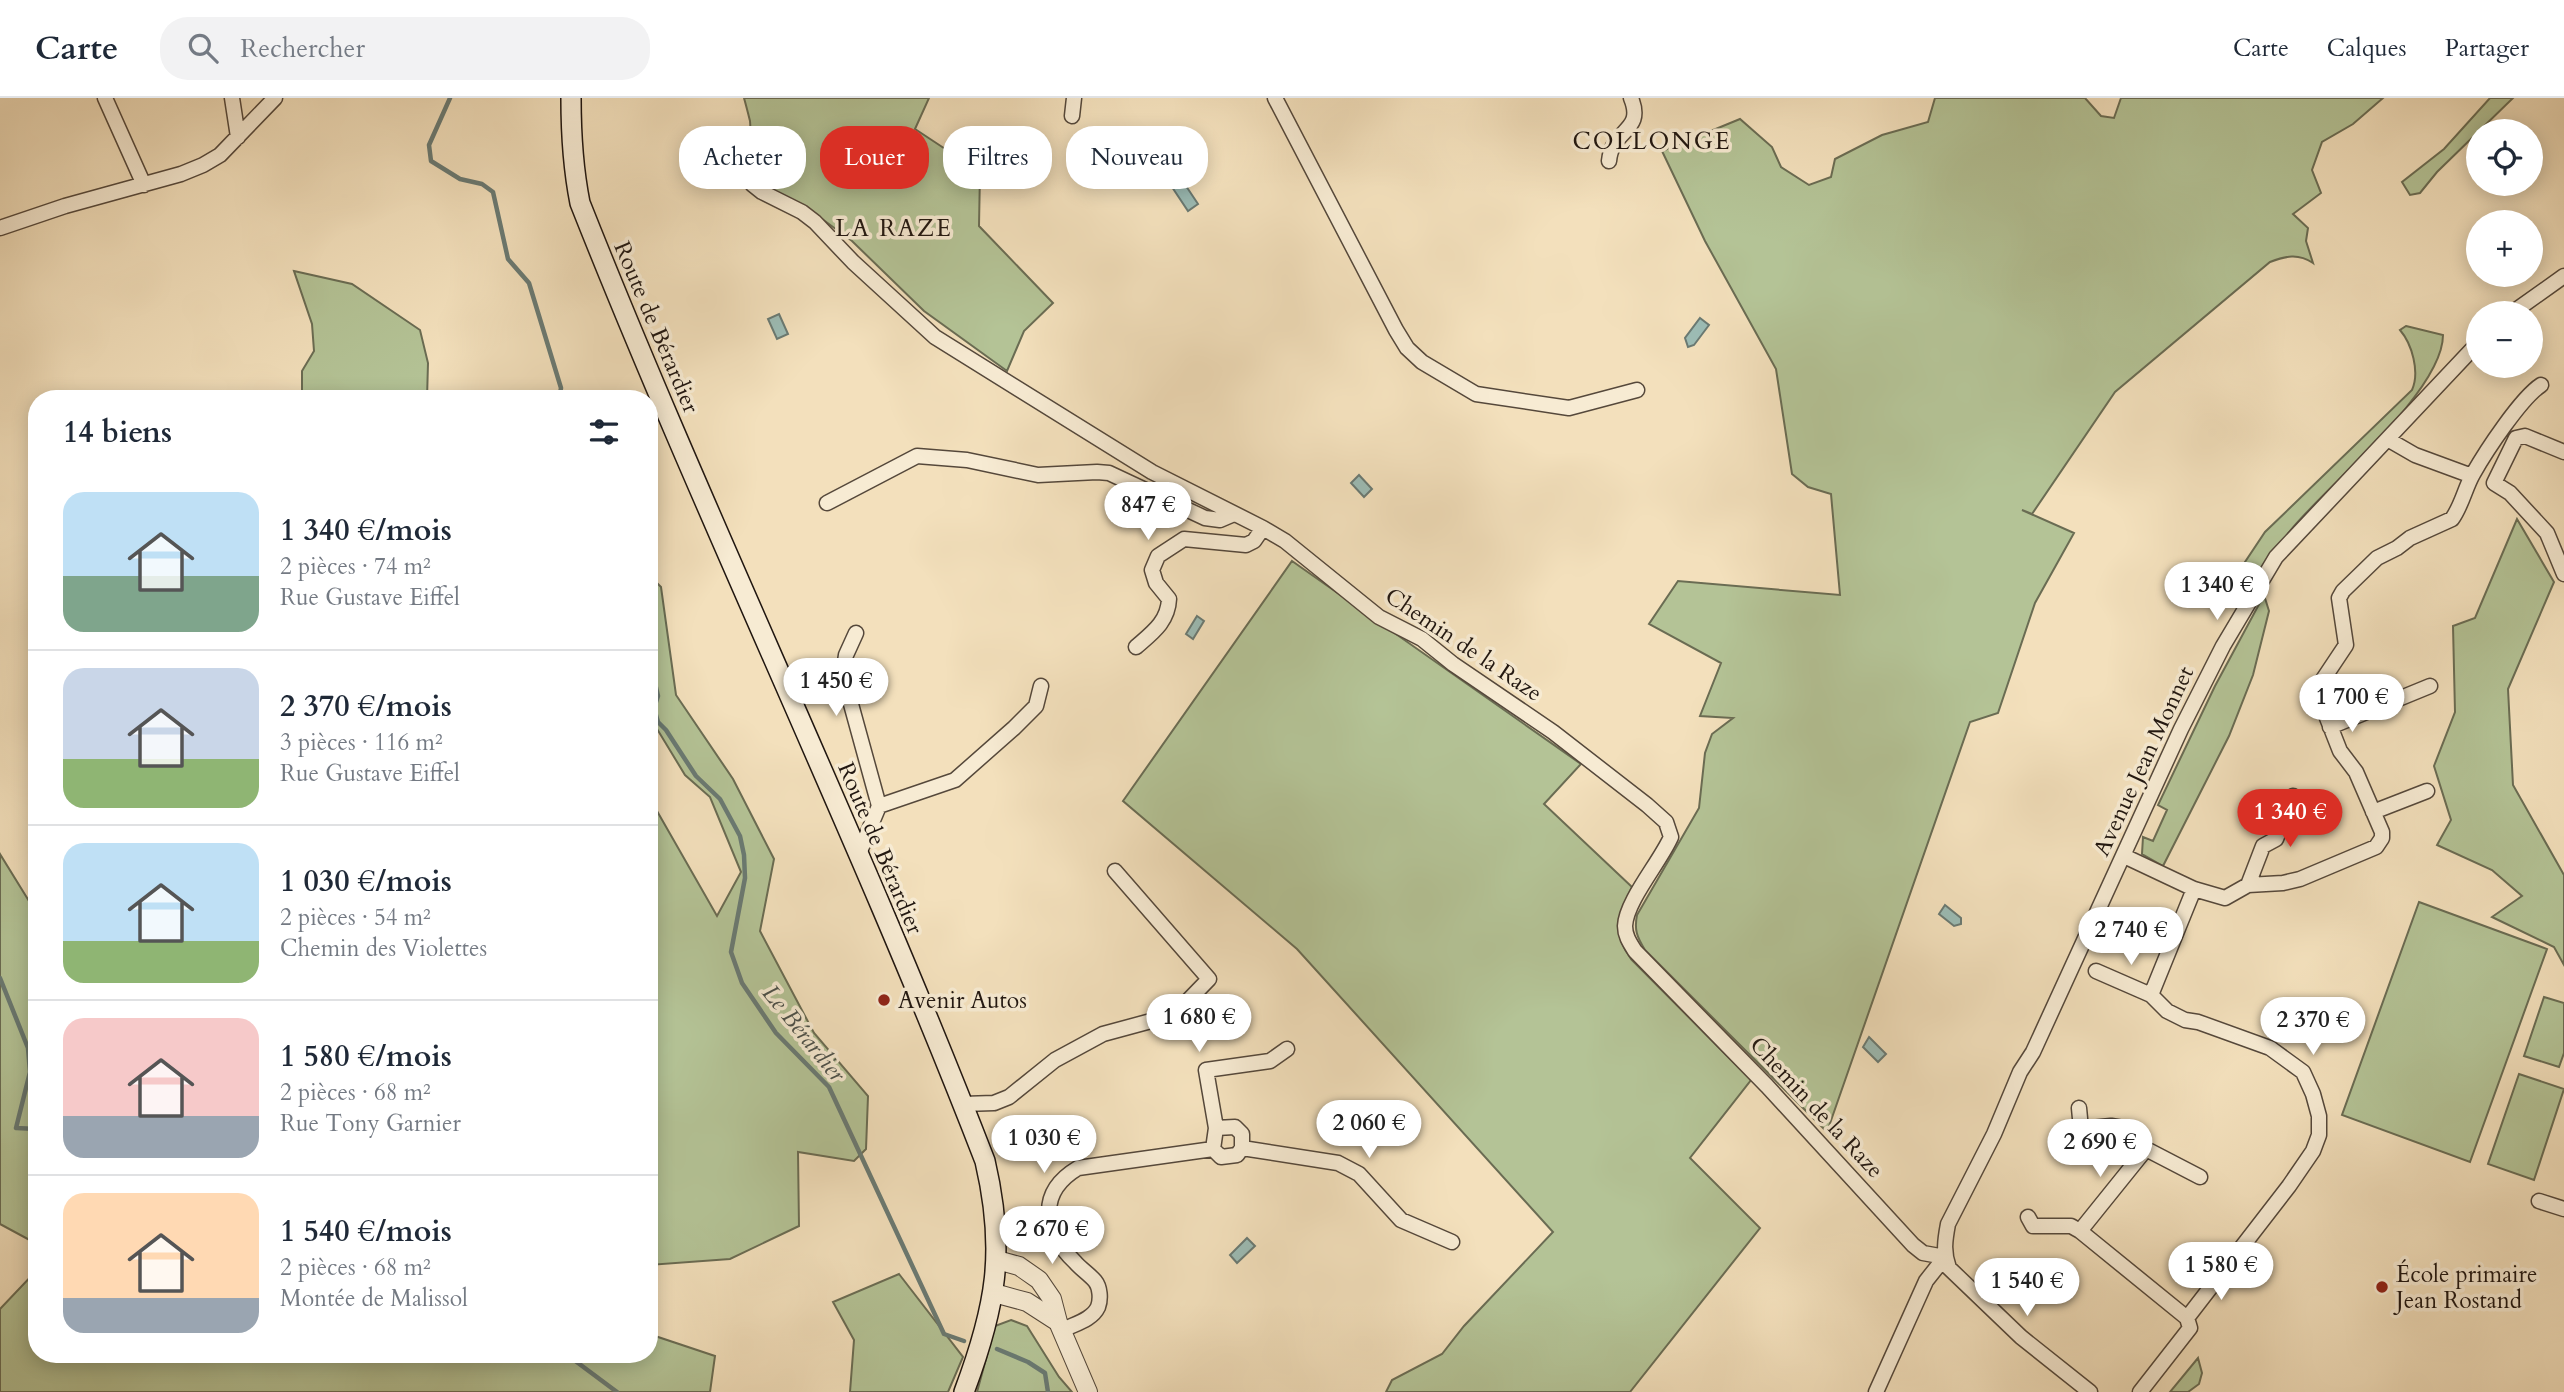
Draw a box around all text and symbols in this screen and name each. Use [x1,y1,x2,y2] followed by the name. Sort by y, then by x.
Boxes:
[160,17,650,80] search box
[35,26,118,71] text: Carte
[184,29,222,67] icon: search
[240,31,365,66] text: Rechercher
[2233,32,2289,65] text: Carte
[2327,32,2407,65] text: Calques
[2445,32,2529,65] text: Partager
[2466,119,2543,378] map controls
[2466,119,2543,196] button: locate
[1572,125,1732,158] district label: COLLONGE
[679,126,806,189] chip: Acheter
[820,126,929,189] chip: Louer
[943,126,1052,189] chip: Filtres
[1066,126,1208,189] chip: Nouveau
[2466,210,2543,287] button: +
[835,212,953,245] district label: LA RAZE
[606,236,707,419] street label: Route de Bérardier
[2466,301,2543,378] button: −
[63,412,172,453] text: 14 biens
[585,413,623,451] icon: filters
[1099,482,1197,542] pin: 847 €
[1120,489,1176,520] text: 847 €
[280,510,452,551] text: 1 340 €/mois
[119,520,203,604] icon: home
[280,551,431,582] text: 2 pièces · 74 m²
[2152,562,2282,622] pin: 1 340 €
[2180,569,2254,600] text: 1 340 €
[1379,580,1548,709] street label: Chemin de la Raze
[280,582,460,613] text: Rue Gustave Eiffel
[771,658,901,718] pin: 1 450 €
[2086,661,2201,861] street label: Avenue Jean Monnet
[799,665,873,696] text: 1 450 €
[2287,674,2417,734] pin: 1 700 €
[2315,681,2389,712] text: 1 700 €
[280,686,452,727] text: 2 370 €/mois
[119,696,203,780] icon: home
[280,727,443,758] text: 3 pièces · 116 m²
[830,757,931,940] street label: Route de Bérardier
[280,758,460,789] text: Rue Gustave Eiffel
[2225,790,2355,849] pin: 1 340 €
[2253,796,2327,827] text: 1 340 €
[280,861,452,902] text: 1 030 €/mois
[119,871,203,955] icon: home
[280,902,431,933] text: 2 pièces · 54 m²
[2066,908,2196,967] pin: 2 740 €
[2094,914,2168,945] text: 2 740 €
[280,933,487,964] text: Chemin des Violettes
[754,978,854,1090] water label: Le Bérardier
[898,985,1027,1016] place label: Avenir Autos
[876,992,892,1008] marker: Avenir Autos
[1134,995,1264,1054] pin: 1 680 €
[2248,998,2378,1057] pin: 2 370 €
[1162,1001,1236,1032] text: 1 680 €
[2276,1004,2350,1035] text: 2 370 €
[1743,1030,1890,1185] street label: Chemin de la Raze
[280,1036,452,1077] text: 1 580 €/mois
[119,1046,203,1130] icon: home
[280,1077,431,1108] text: 2 pièces · 68 m²
[1304,1100,1434,1160] pin: 2 060 €
[1332,1107,1406,1138] text: 2 060 €
[280,1108,461,1139] text: Rue Tony Garnier
[979,1116,1109,1175] pin: 1 030 €
[2035,1119,2165,1179] pin: 2 690 €
[1007,1122,1081,1153] text: 1 030 €
[2063,1126,2137,1157] text: 2 690 €
[987,1206,1117,1266] pin: 2 670 €
[280,1211,452,1252] text: 1 540 €/mois
[1015,1213,1089,1244] text: 2 670 €
[119,1221,203,1305] icon: home
[2156,1242,2286,1302] pin: 1 580 €
[2184,1249,2258,1280] text: 1 580 €
[280,1252,431,1283] text: 2 pièces · 68 m²
[1962,1258,2092,1318] pin: 1 540 €
[2393,1259,2537,1316] place label: École primaire Jean Rostand
[1990,1265,2064,1296] text: 1 540 €
[2374,1279,2390,1295] marker: École primaire Jean Rostand
[280,1283,468,1314] text: Montée de Malissol

